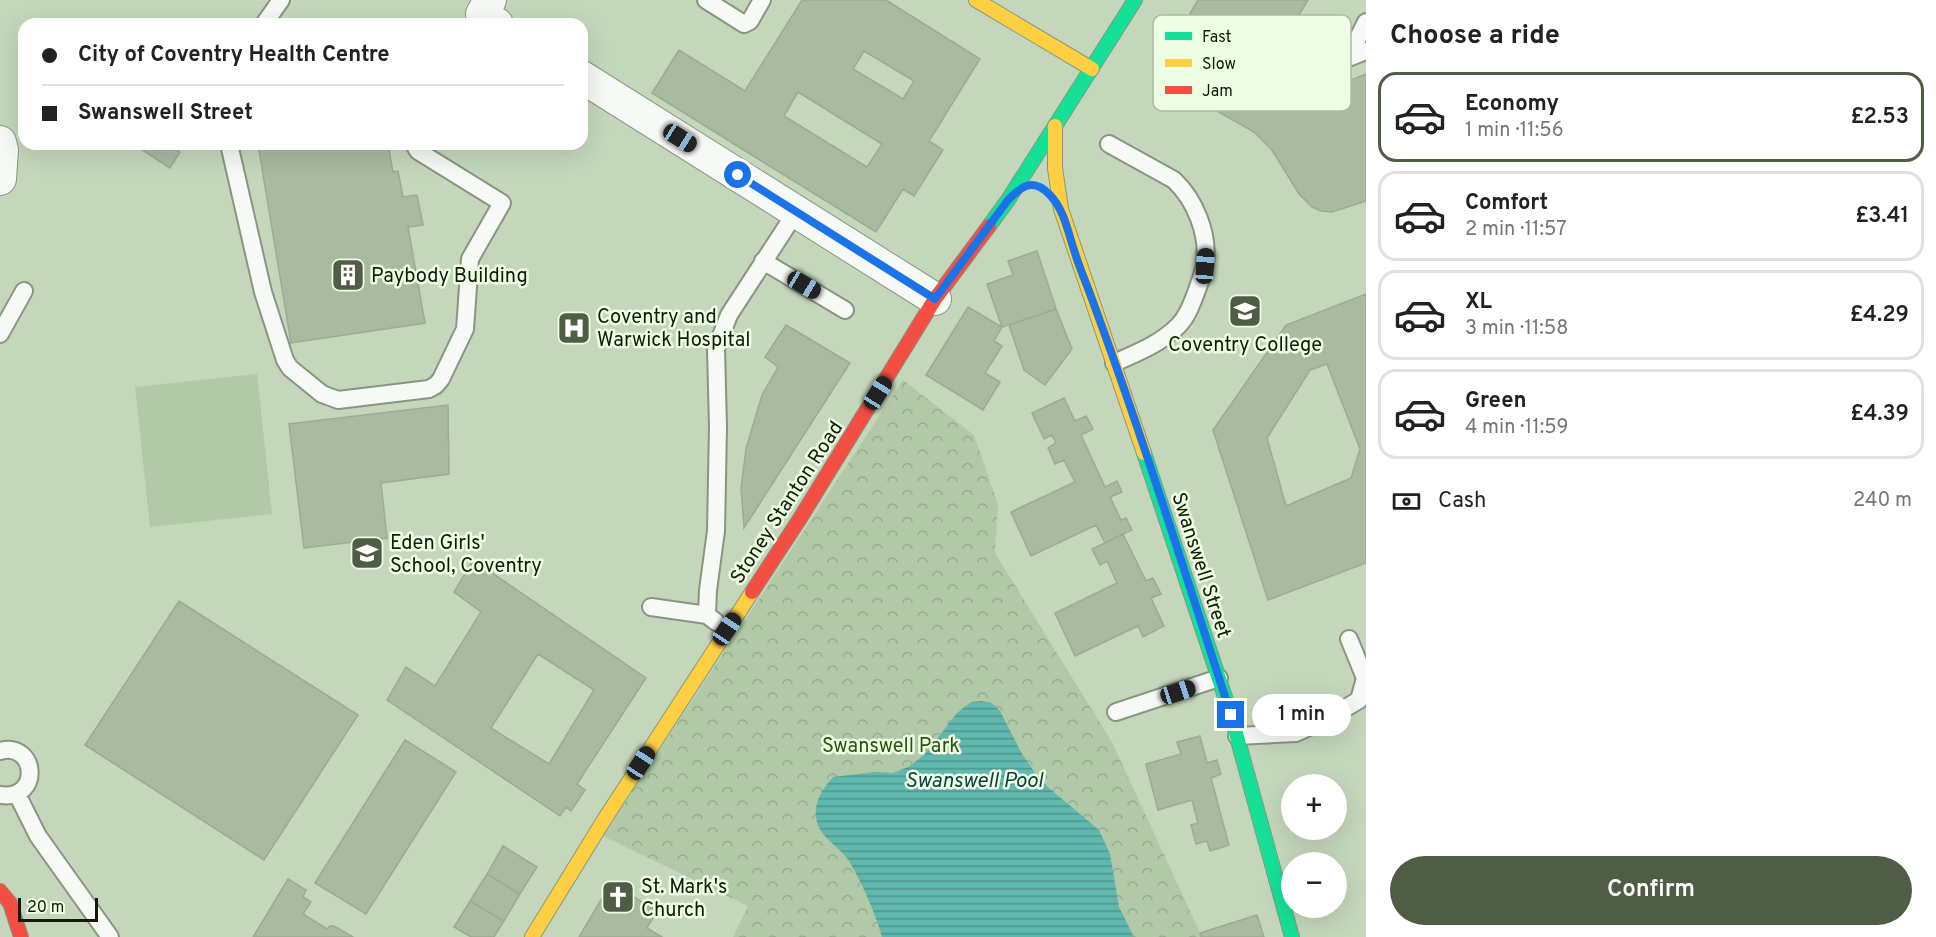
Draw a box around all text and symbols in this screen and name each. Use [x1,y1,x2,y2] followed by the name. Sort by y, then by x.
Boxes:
[1153,15,1351,111] legend
[1390,19,1560,53] text: Choose a ride
[1202,28,1232,48] text: Fast
[78,42,390,69] text: City of Coventry Health Centre
[1202,55,1236,75] text: Slow
[1202,82,1233,102] text: Jam
[1393,90,1447,144] icon: car
[1465,91,1559,118] text: Economy
[78,100,253,127] text: Swanswell Street
[1850,104,1909,131] text: £2.53
[1465,118,1564,144] text: 1 min · 11:56
[660,121,700,155] car
[724,161,751,188] route start
[1393,189,1447,243] icon: car
[1465,190,1548,217] text: Comfort
[1855,203,1909,230] text: £3.41
[1465,217,1567,243] text: 2 min · 11:57
[1195,247,1215,285] car
[330,257,366,293] building icon: Paybody Building
[371,264,528,290] place label: Paybody Building
[784,268,824,302] car
[1393,288,1447,342] icon: car
[1465,289,1492,316] text: XL
[1227,293,1263,329] school or university icon: Coventry College
[1850,302,1909,329] text: £4.29
[597,305,750,354] place label: Coventry and Warwick Hospital
[556,310,592,346] hospital icon: Coventry and Warwick Hospital
[1465,316,1568,342] text: 3 min · 11:58
[1168,333,1322,359] place label: Coventry College
[861,373,895,413] car
[1393,387,1447,441] icon: car
[1465,388,1527,415] text: Green
[1850,401,1909,428] text: £4.39
[1465,415,1568,441] text: 4 min · 11:59
[725,417,850,589] street label: Stoney Stanton Road
[1390,485,1423,518] icon: cash
[1438,488,1487,515] text: Cash
[1853,488,1912,514] text: 240 m
[1164,489,1236,642] street label: Swanswell Street
[390,531,542,580] place label: Eden Girls' School, Coventry
[349,535,385,571] school or university icon: Eden Girls' School, Coventry
[709,609,745,649] car
[1158,678,1198,706] car
[1252,694,1351,736] callout: 1 min
[1217,701,1244,728] route end
[1278,702,1325,728] text: 1 min
[822,734,960,760] park label: Swanswell Park
[624,743,658,783] car
[905,768,1045,795] water label: Swanswell Pool
[1281,774,1347,918] map controls
[1281,774,1347,840] button: +
[1281,852,1347,918] button: −
[1390,856,1912,925] button: Confirm
[641,875,727,924] place label: St. Mark's Church
[600,879,636,915] church icon: St. Mark's Church
[18,895,98,922] scale bar
[27,898,64,918] text: 20 m

